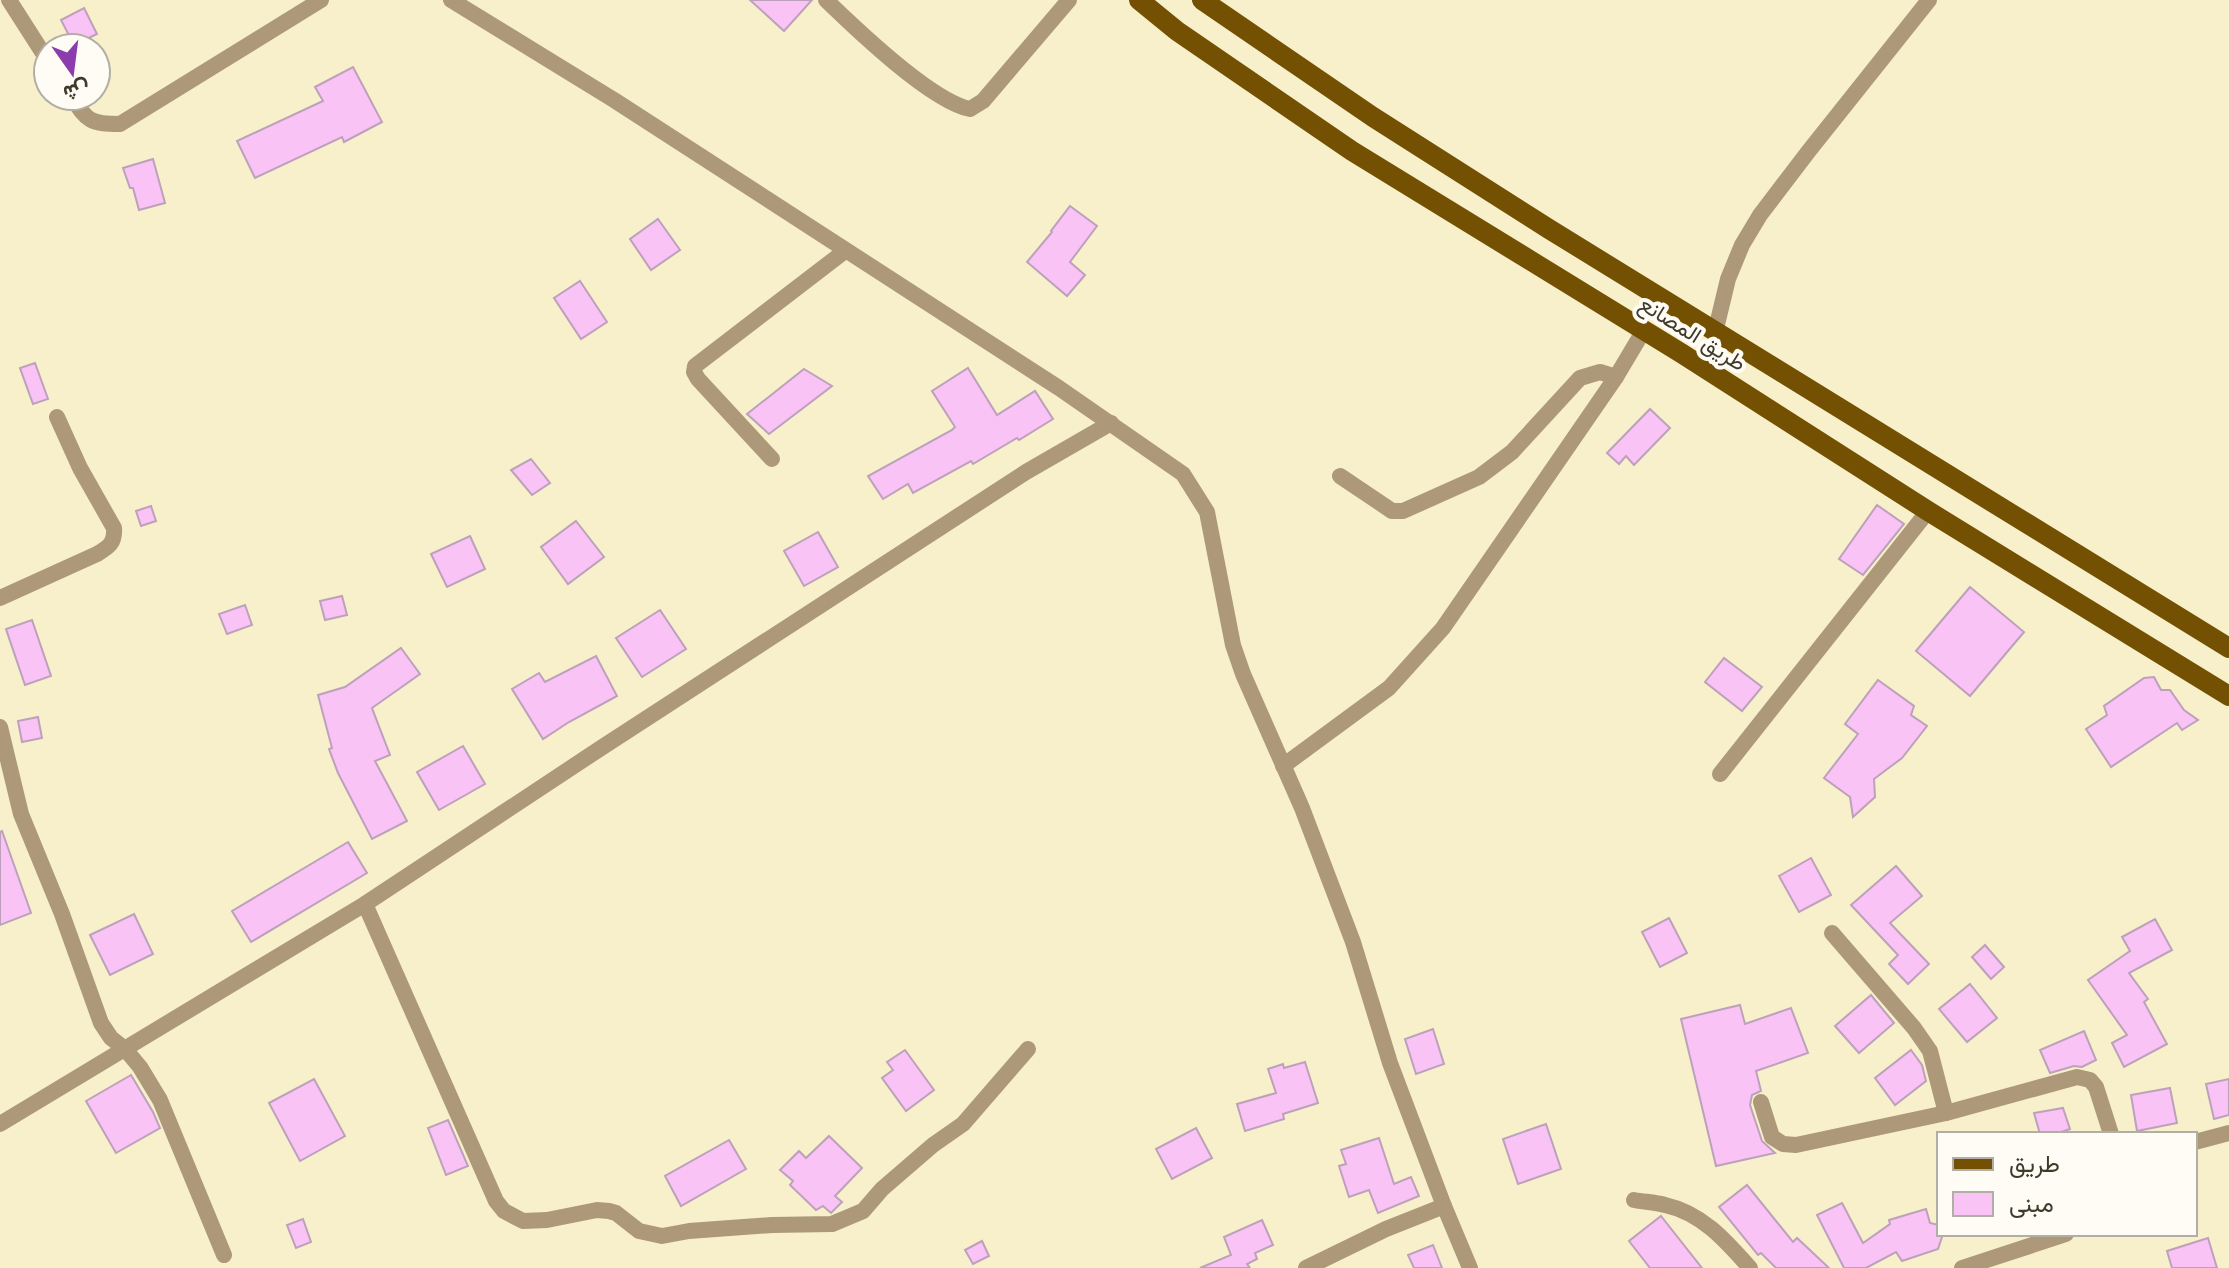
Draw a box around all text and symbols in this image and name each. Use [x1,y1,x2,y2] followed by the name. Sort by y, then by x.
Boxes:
[32,32,112,112] north arrow
[61,75,93,108] text: ش
[1634,289,1752,378] street label: طريق المصانع
[1937,1132,2197,1236] legend
[2009,1148,2060,1179] text: طريق
[2009,1188,2054,1219] text: مبنى

